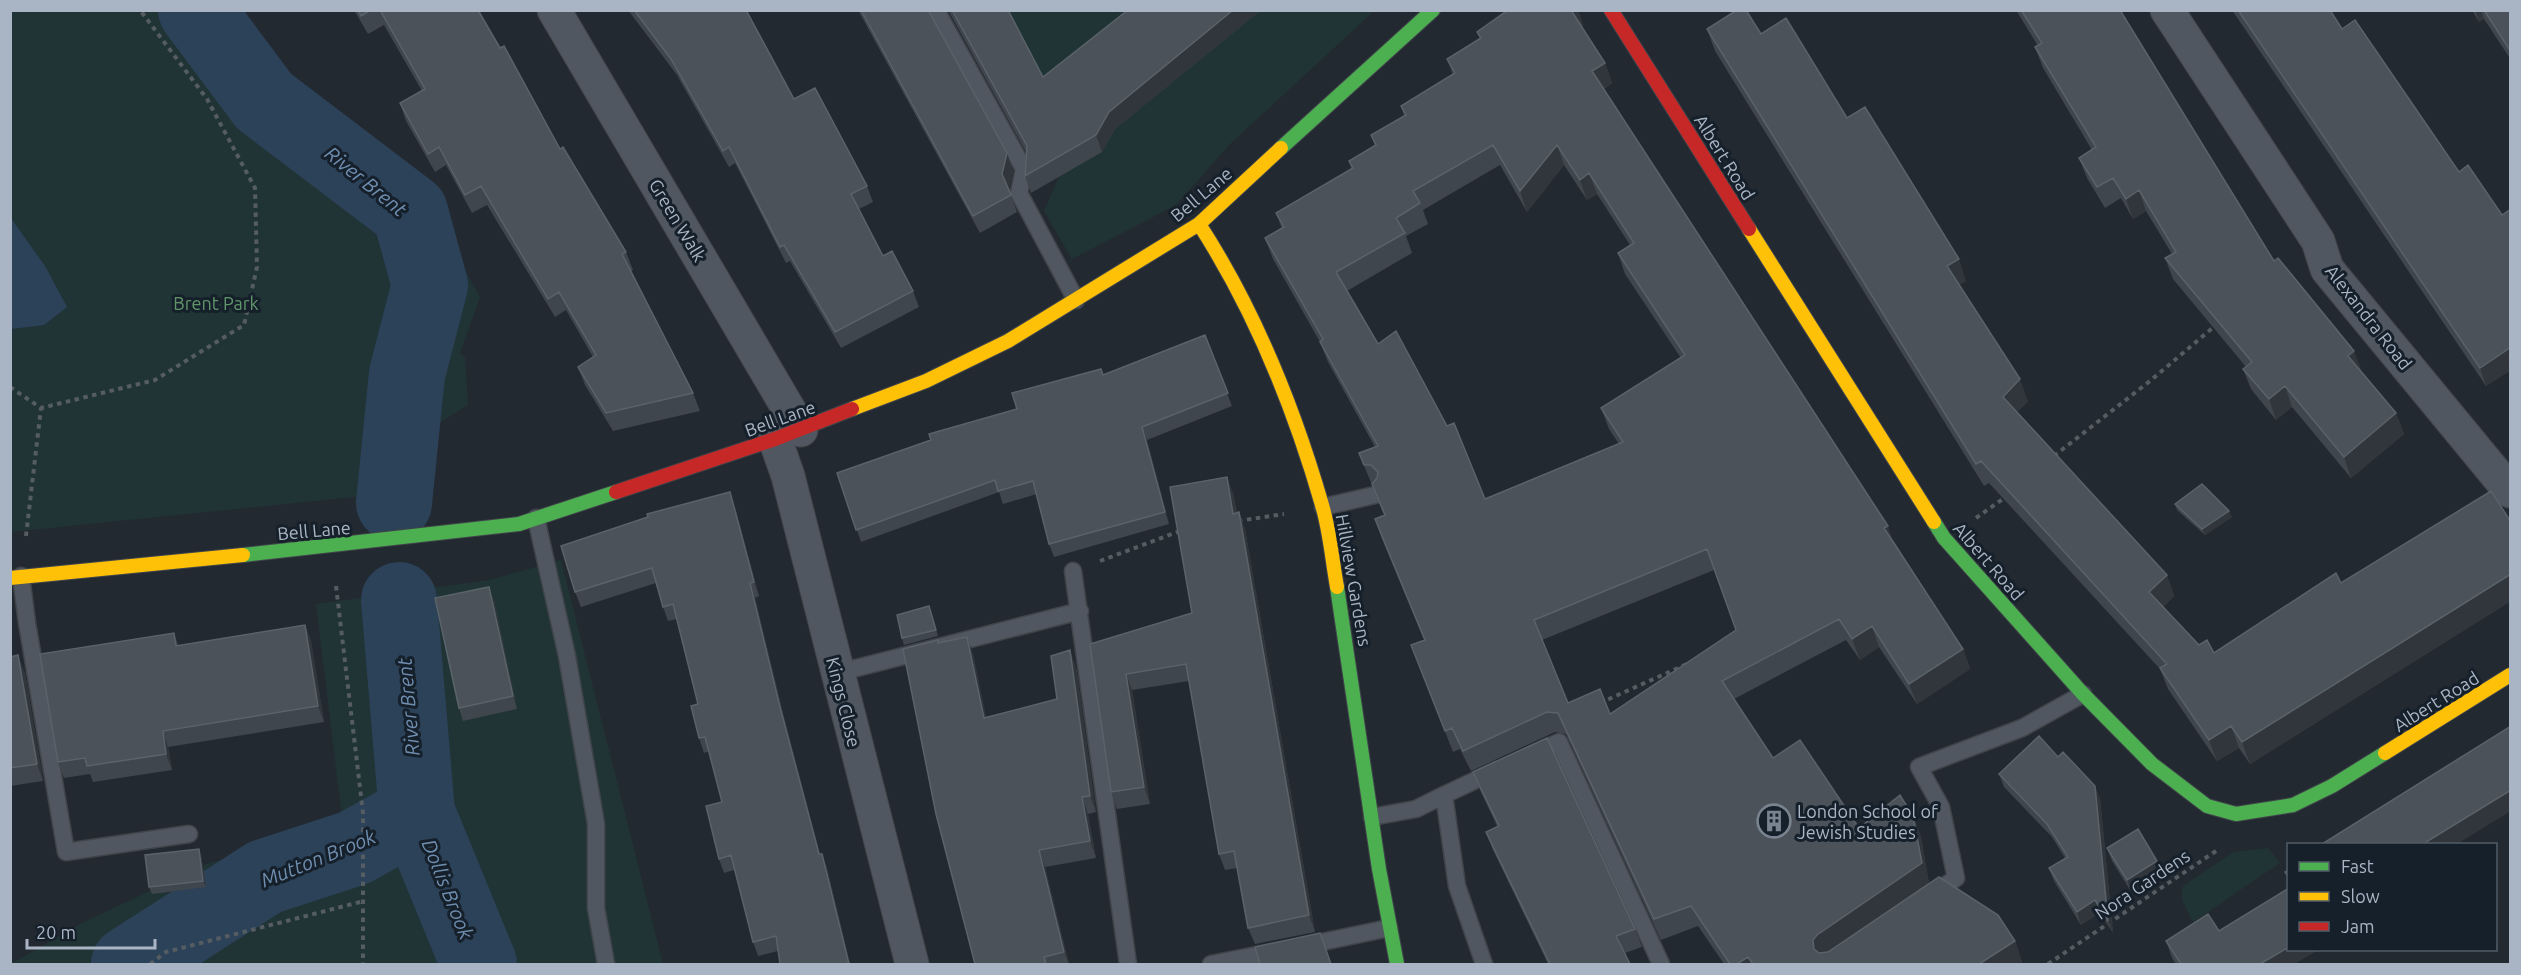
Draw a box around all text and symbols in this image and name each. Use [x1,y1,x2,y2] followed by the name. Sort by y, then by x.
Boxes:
[1691,111,1759,203] street label: Albert Road
[321,141,411,221] water label: River Brent
[1166,163,1236,225] street label: Bell Lane
[646,175,710,265] street label: Green Walk
[2322,261,2416,373] street label: Alexandra Road
[173,293,259,313] park label: Brent Park
[742,396,818,440] street label: Bell Lane
[1333,512,1376,648] street label: Hillview Gardens
[276,517,352,543] street label: Bell Lane
[1950,518,2028,604] street label: Albert Road
[823,655,865,749] street label: Kings Close
[392,657,424,757] water label: River Brent
[2390,667,2482,735] street label: Albert Road
[1797,801,1938,842] place label: London School of Jewish Studies
[1756,803,1792,839] building icon: London School of Jewish Studies
[257,824,379,891] water label: Mutton Brook
[417,836,479,943] water label: Dollis Brook
[2287,843,2497,951] legend
[2091,845,2193,923] street label: Nora Gardens
[2341,856,2374,876] text: Fast
[2341,886,2380,906] text: Slow
[27,912,154,950] scale bar
[2341,916,2375,936] text: Jam
[36,922,76,942] text: 20 m

